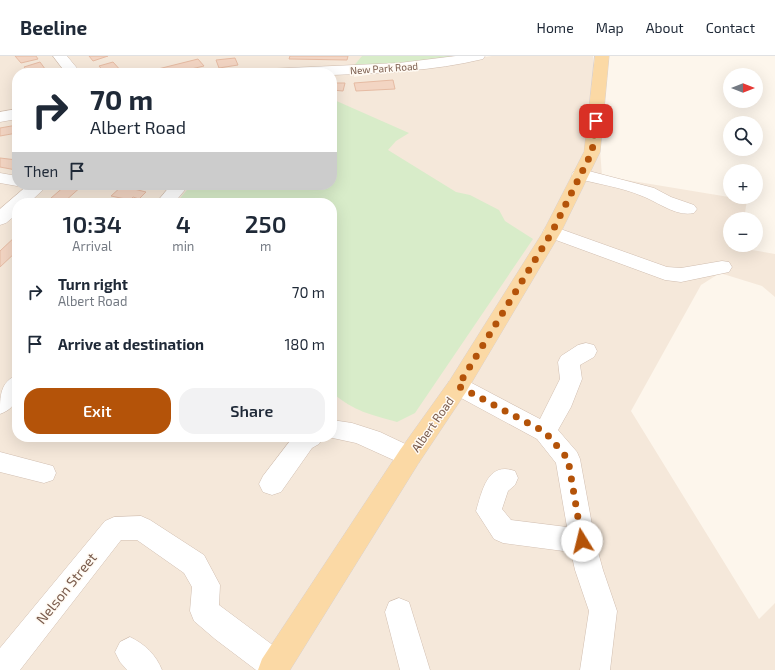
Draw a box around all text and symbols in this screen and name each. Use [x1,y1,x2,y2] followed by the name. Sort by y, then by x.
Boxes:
[20,16,87,39] text: Beeline
[537,19,574,36] text: Home
[596,19,624,36] text: Map
[646,19,684,36] text: About
[706,19,755,36] text: Contact
[350,60,418,76] street label: New Park Road
[723,68,763,108] north arrow
[723,68,763,252] map controls
[90,82,153,116] text: 70 m
[24,84,76,136] icon: right
[579,104,613,138] pin
[585,110,607,132] icon: arrive
[90,116,186,138] text: Albert Road
[723,116,763,156] button: search
[66,160,88,182] icon: arrive
[24,162,58,180] text: Then
[723,164,763,204] button: +
[62,209,122,238] text: 10:34
[176,209,191,238] text: 4
[245,209,287,238] text: 250
[723,212,763,252] button: −
[72,238,112,254] text: Arrival
[172,238,194,254] text: min
[260,238,271,254] text: m
[58,275,128,293] text: Turn right
[24,281,46,303] icon: right
[292,283,325,301] text: 70 m
[58,293,127,309] text: Albert Road
[24,333,46,355] icon: arrive
[58,335,204,353] text: Arrive at destination
[284,335,325,353] text: 180 m
[24,388,171,434] button: Exit
[179,388,325,434] button: Share
[408,394,456,454] street label: Albert Road
[561,520,603,562] position arrow
[32,549,100,627] street label: Nelson Street

